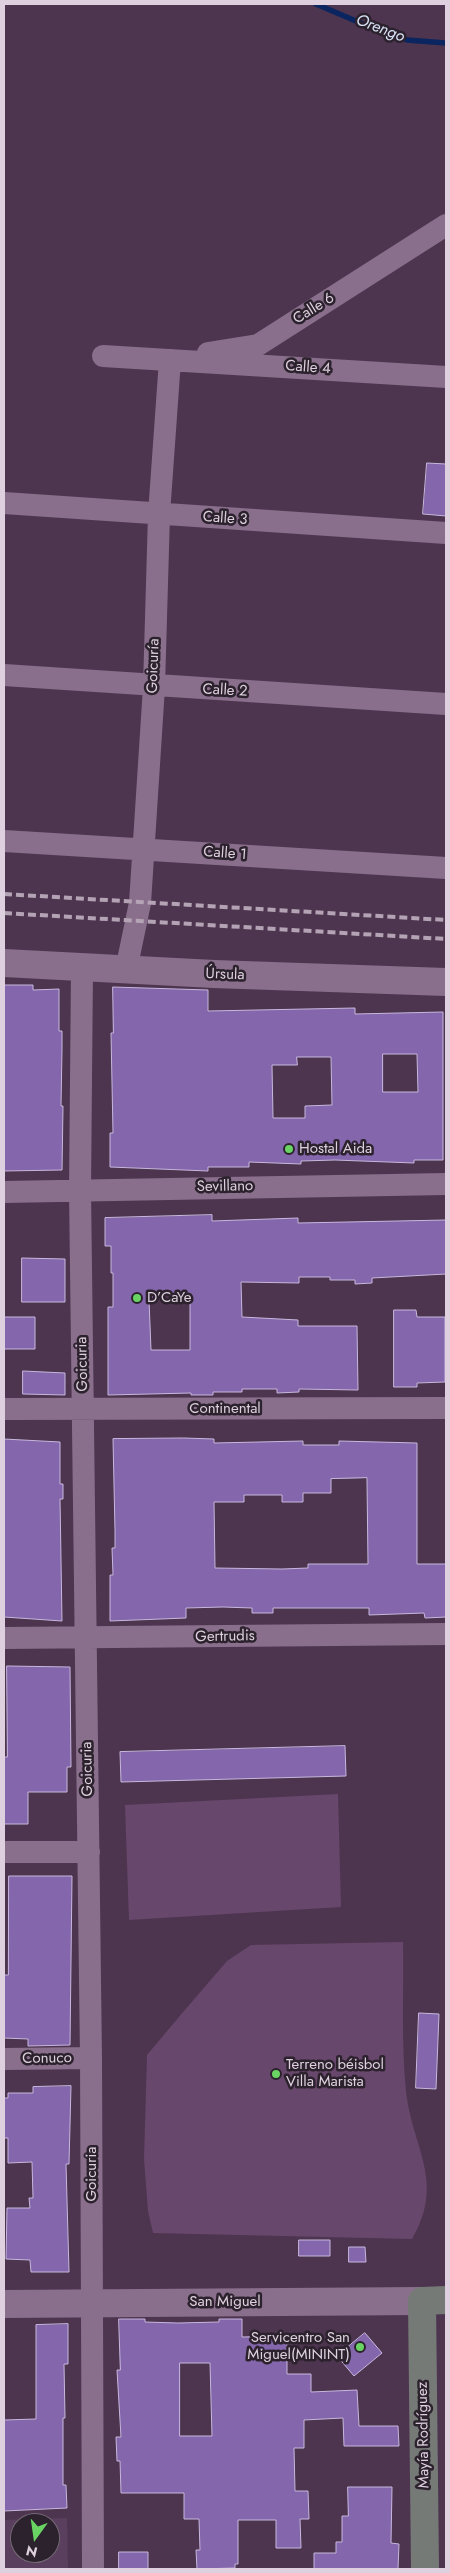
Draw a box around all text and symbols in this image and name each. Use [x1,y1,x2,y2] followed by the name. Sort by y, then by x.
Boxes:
[353,11,407,47] water label: Orengo
[290,289,338,329] street label: Calle 6
[285,357,331,379] street label: Calle 4
[202,508,248,530] street label: Calle 3
[144,638,164,694] street label: Goicuría
[202,681,248,701] street label: Calle 2
[203,844,247,864] street label: Calle 1
[205,965,245,985] street label: Úrsula
[299,1140,372,1158] place label: Hostal Aida
[283,1143,295,1155] marker: Hostal Aida
[197,1178,253,1196] street label: Sevillano
[147,1289,192,1307] place label: D’CaYe
[131,1292,143,1304] marker: D’CaYe
[74,1336,92,1392] street label: Goicuria
[189,1400,261,1418] street label: Continental
[195,1627,255,1647] street label: Gertrudis
[79,1741,97,1797] street label: Goicuria
[22,2050,72,2068] street label: Conuco
[286,2056,384,2091] place label: Terreno béisbol Villa Marista
[270,2068,282,2080] marker: Terreno béisbol Villa Marista
[83,2146,101,2202] street label: Goicuria
[189,2293,261,2311] street label: San Miguel
[247,2329,350,2364] place label: Servicentro San Miguel(MININT)
[354,2341,366,2353] marker: Servicentro San Miguel(MININT)
[414,2382,434,2488] street label: Mayía Rodríguez
[10,2513,60,2563] north arrow
[24,2541,39,2563] text: N

